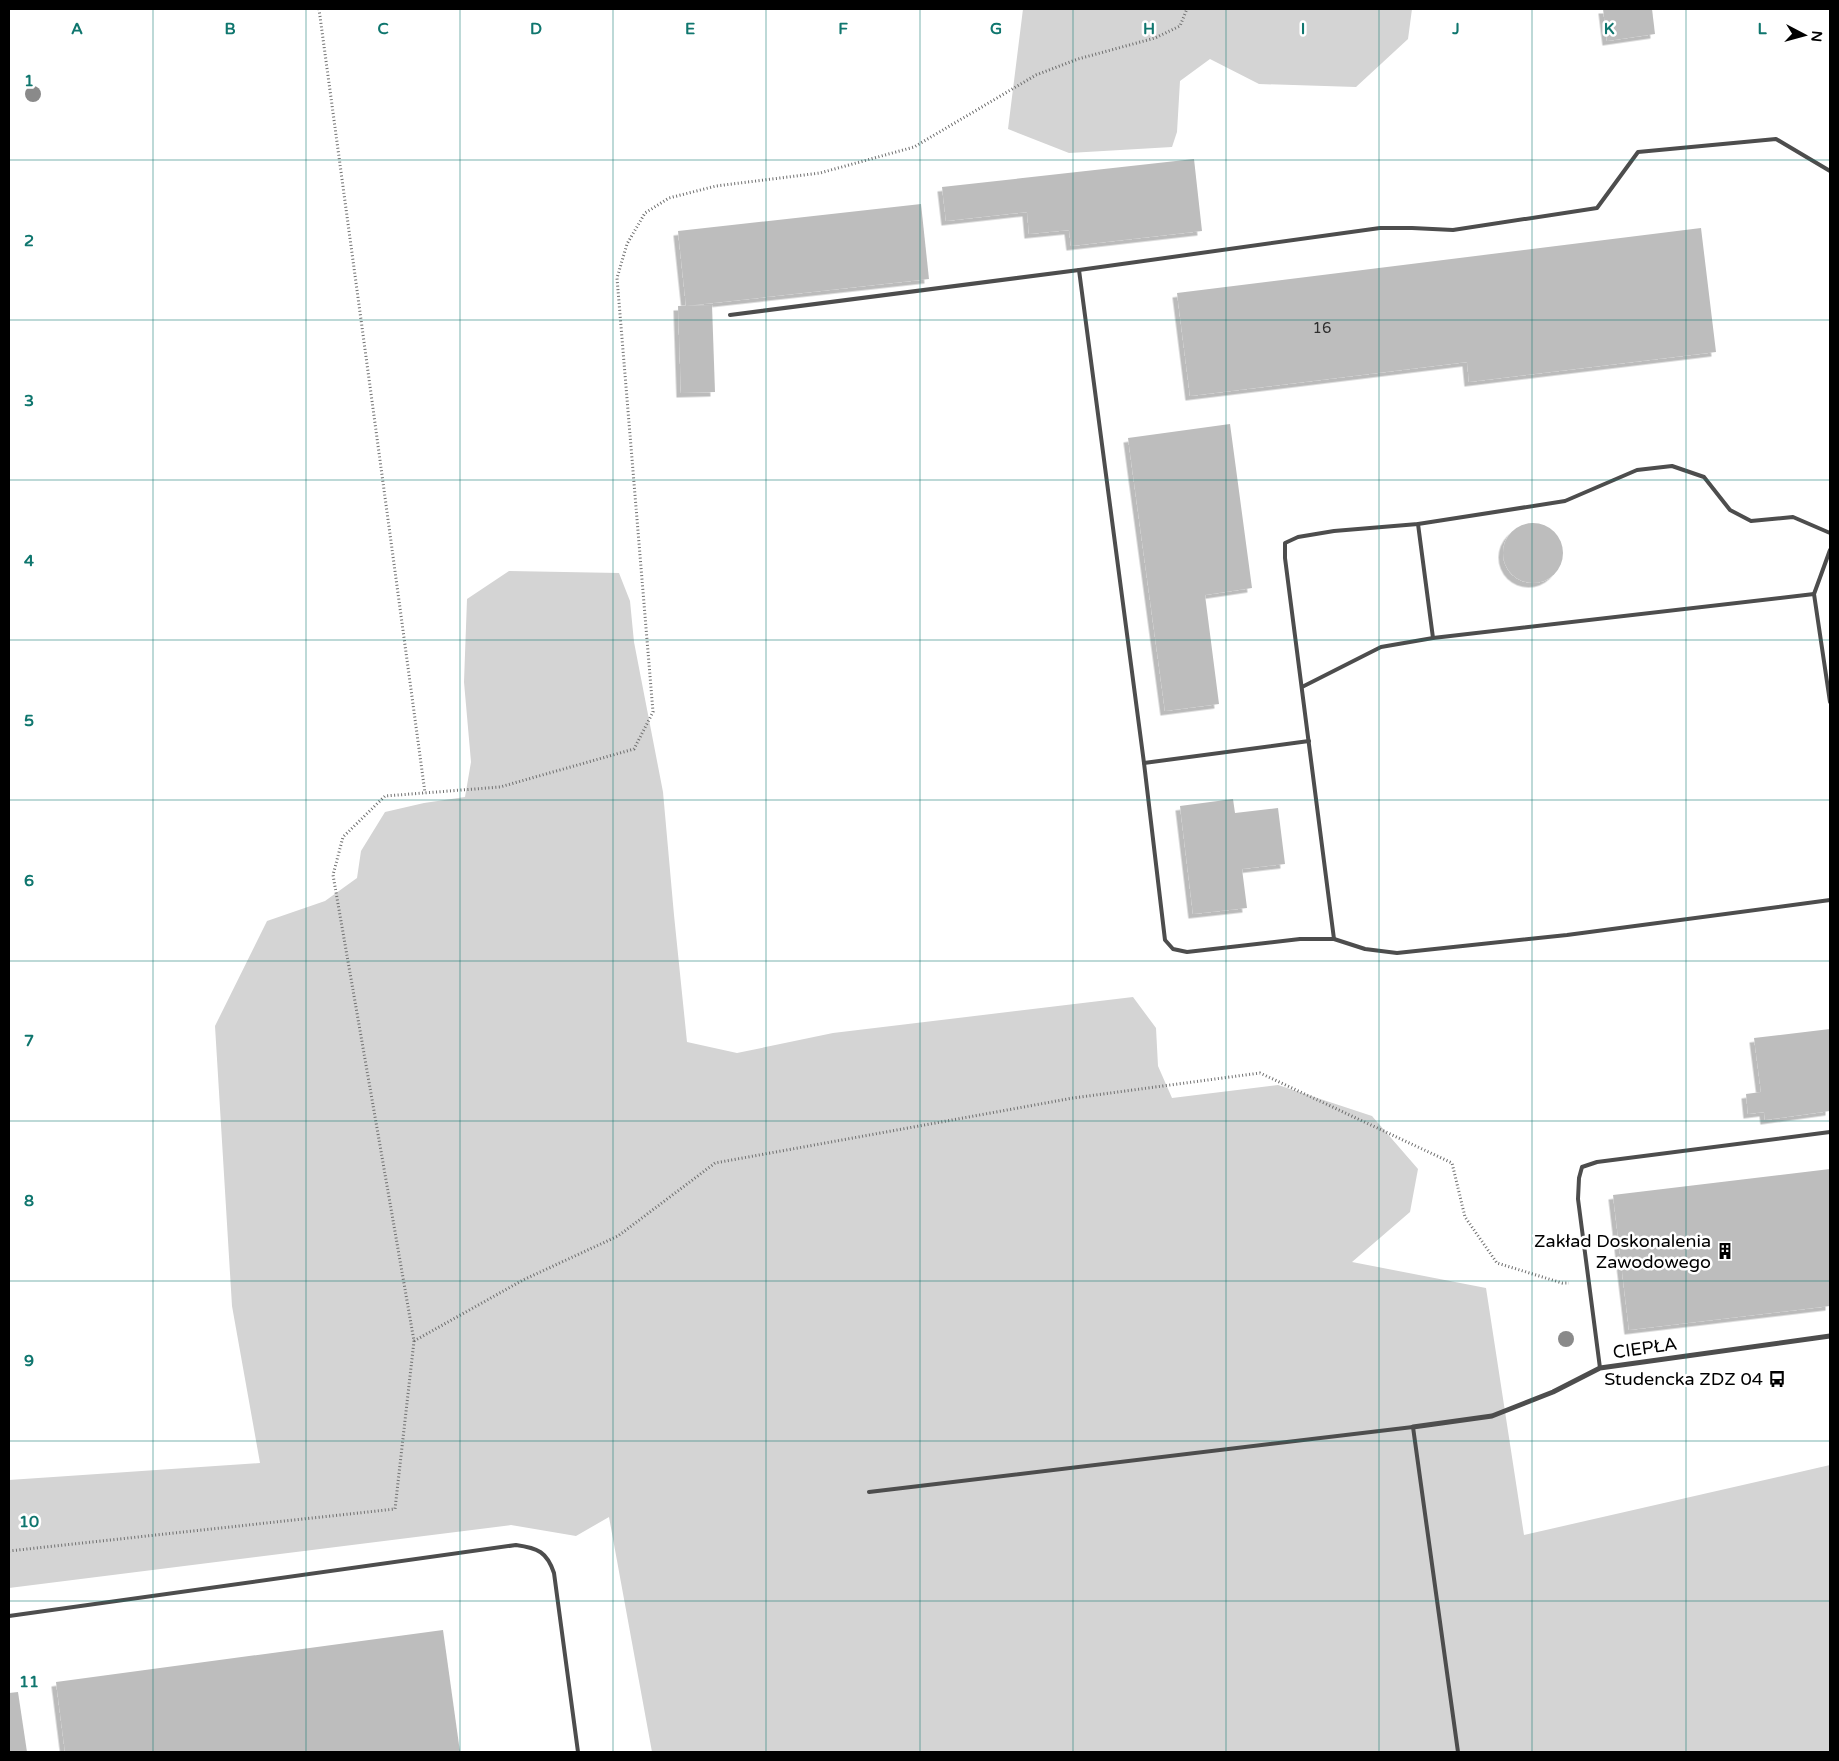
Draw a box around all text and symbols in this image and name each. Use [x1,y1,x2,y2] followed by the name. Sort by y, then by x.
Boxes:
[1779,10,1829,60] north arrow
[71,19,83,39] text: A
[224,19,236,39] text: B
[377,19,389,39] text: C
[530,19,542,39] text: D
[685,19,695,39] text: E
[838,19,848,39] text: F
[990,19,1002,39] text: G
[1143,19,1155,39] text: H
[1301,19,1305,39] text: I
[1451,19,1460,39] text: J
[1604,19,1615,39] text: K
[1757,19,1767,39] text: L
[1807,30,1825,43] text: N
[24,71,34,91] text: 1
[24,231,34,251] text: 2
[1313,319,1331,337] house number: 16
[24,391,34,411] text: 3
[24,551,34,571] text: 4
[24,711,34,731] text: 5
[24,871,34,891] text: 6
[24,1031,34,1051] text: 7
[24,1191,34,1211] text: 8
[1534,1230,1711,1273] place label: Zakład Doskonalenia Zawodowego
[1715,1241,1735,1261] building icon: Zakład Doskonalenia Zawodowego
[1611,1333,1679,1363] street label: CIEPŁA
[24,1351,34,1371] text: 9
[1604,1368,1763,1390] place label: Studencka ZDZ 04
[1767,1369,1787,1389] bus stop icon: Studencka ZDZ 04
[19,1512,39,1532] text: 10
[19,1672,39,1692] text: 11

